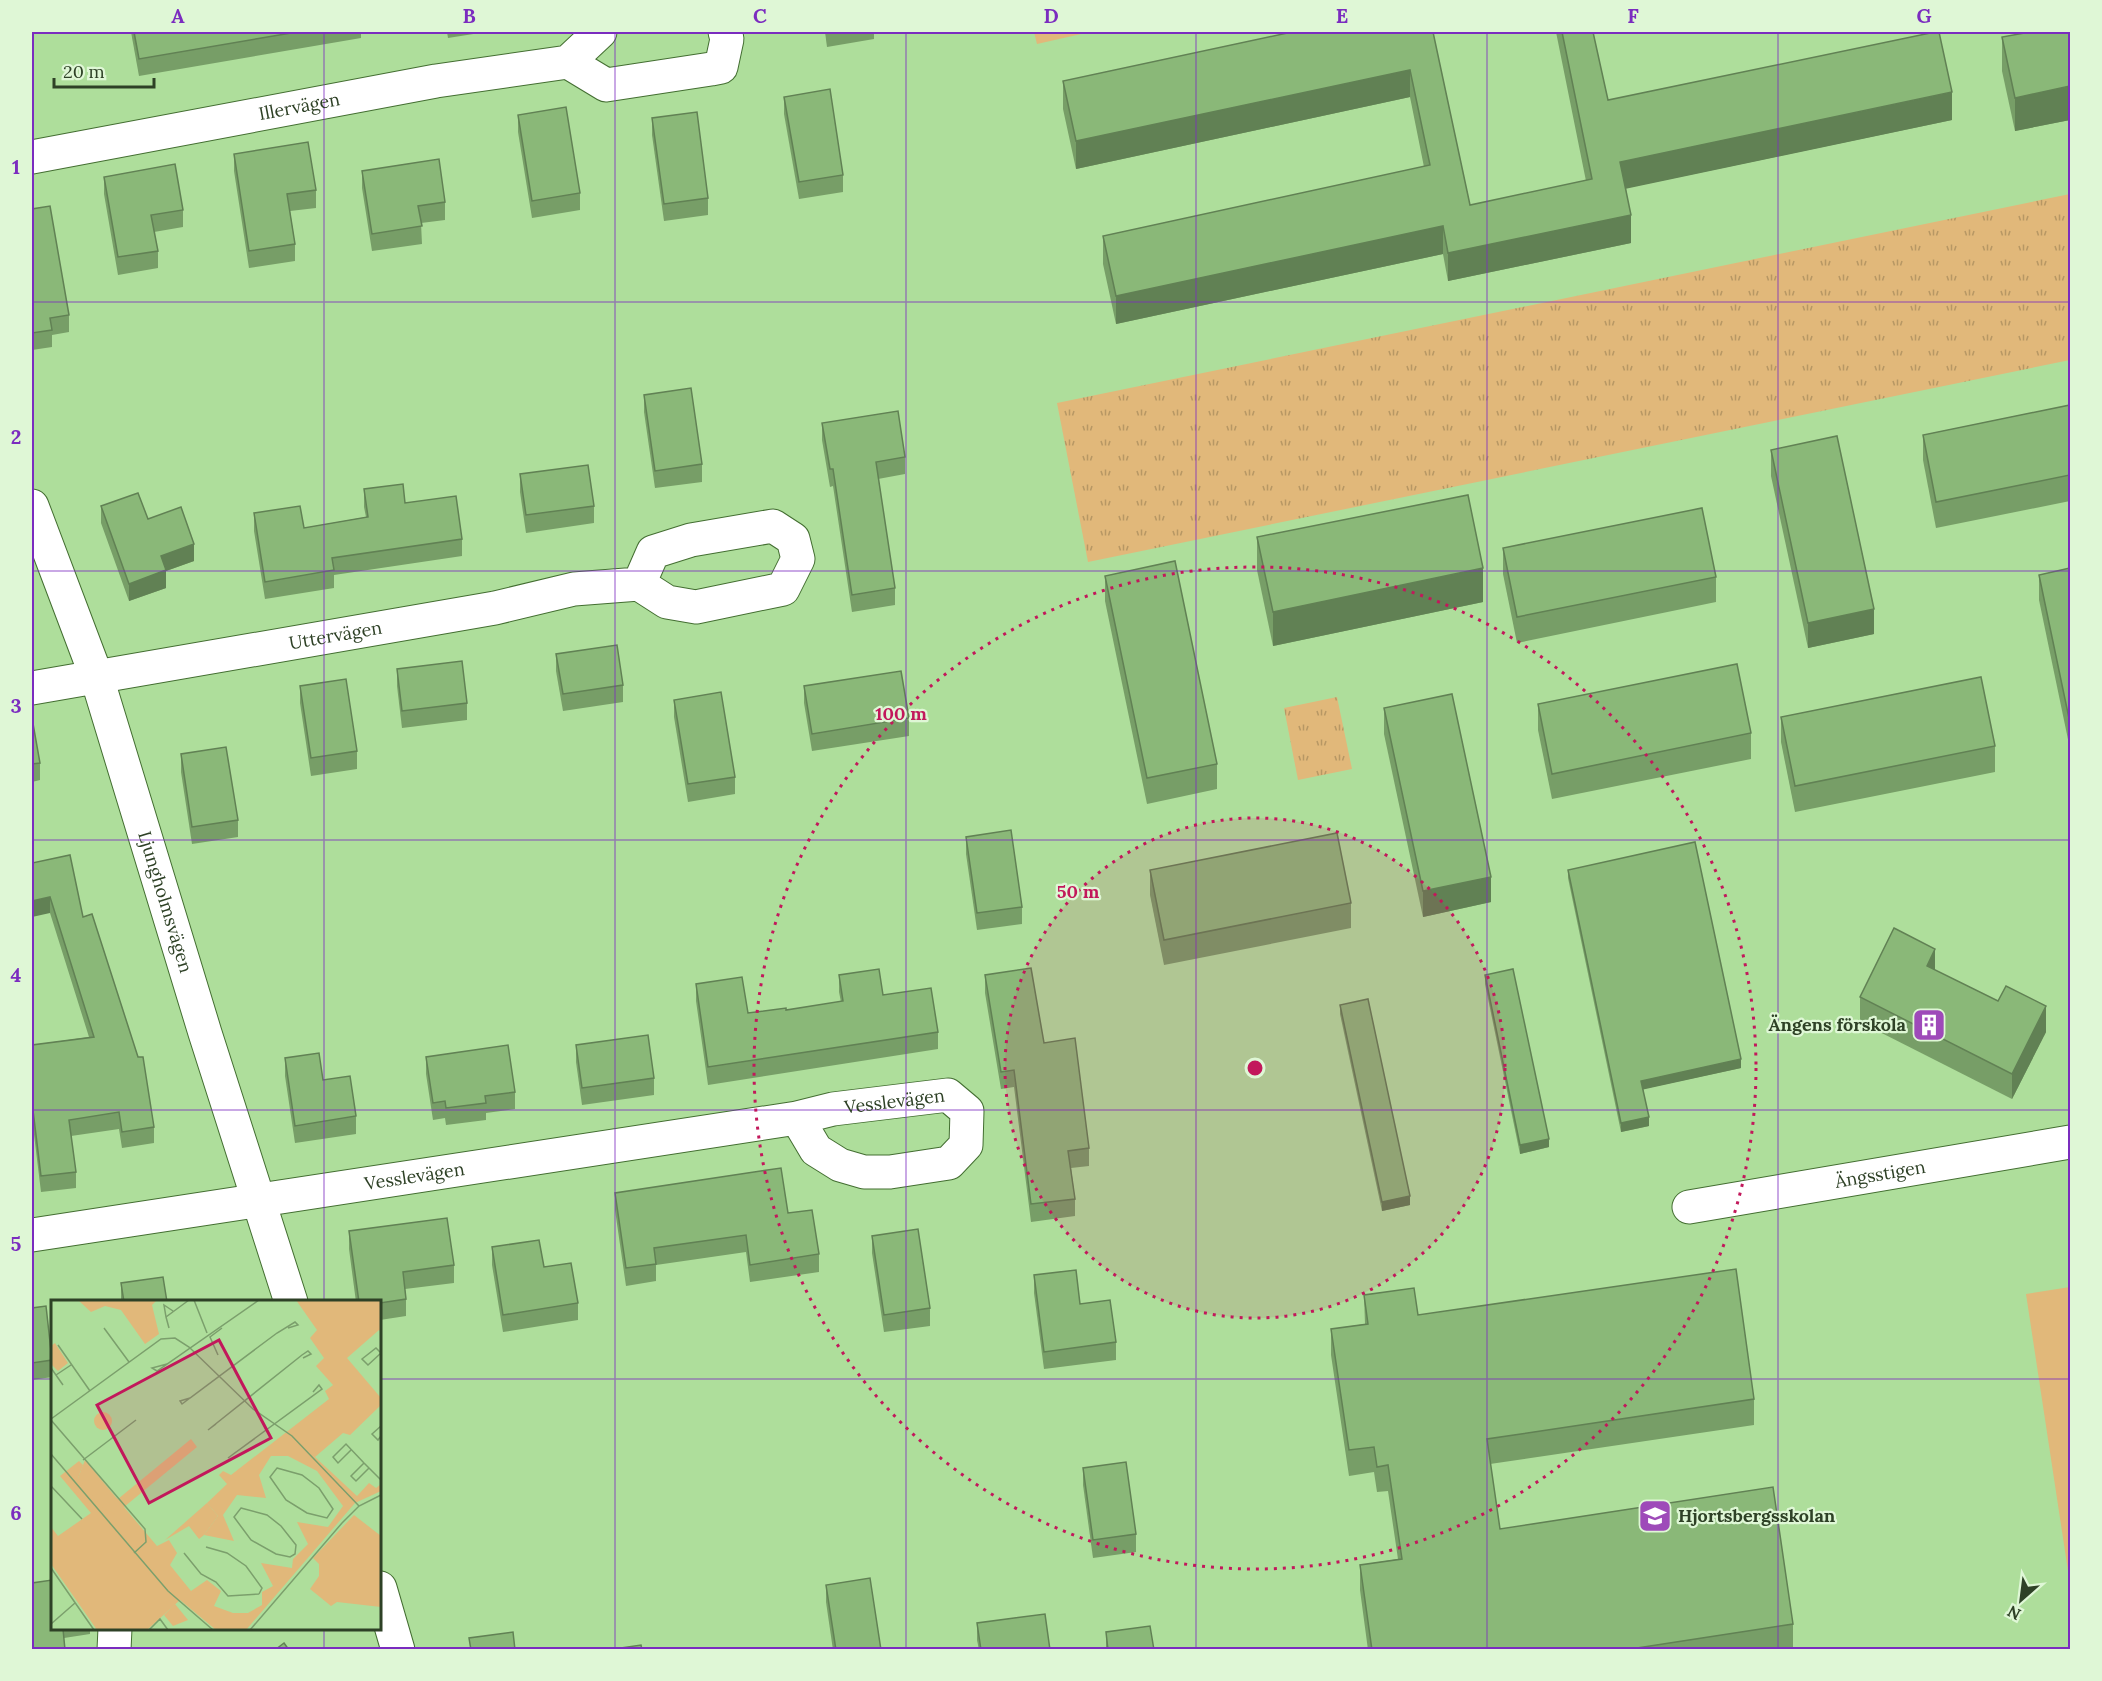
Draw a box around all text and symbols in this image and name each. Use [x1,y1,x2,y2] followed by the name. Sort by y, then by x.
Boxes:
[171,3,185,28] text: A
[462,3,476,28] text: B
[753,3,767,28] text: C
[1043,3,1059,28] text: D
[1336,3,1348,28] text: E
[1627,3,1639,28] text: F
[1916,3,1932,28] text: G
[54,51,154,89] scale bar
[63,60,105,83] text: 20 m
[257,87,342,125] street label: Illervägen
[12,154,20,179] text: 1
[11,424,21,449] text: 2
[287,616,384,654] street label: Uttervägen
[10,693,22,718] text: 3
[875,702,927,725] text: 100 m
[133,828,198,975] street label: Ljungholmsvägen
[1057,880,1100,903] text: 50 m
[11,962,22,987] text: 4
[1911,1007,1947,1043] building icon: Ängens förskola
[1769,1013,1907,1036] place label: Ängens förskola
[1245,1058,1265,1078] centre of rings
[842,1083,946,1119] street label: Vesslevägen
[1832,1155,1927,1193] street label: Ängsstigen
[362,1157,466,1195] street label: Vesslevägen
[11,1231,22,1256] text: 5
[51,1300,381,1630] inset map
[1637,1498,1673,1534] school or university icon: Hjortsbergsskolan
[10,1500,22,1525] text: 6
[1678,1504,1836,1527] place label: Hjortsbergsskolan
[1991,1570,2051,1630] north arrow
[2004,1602,2024,1625] text: N

